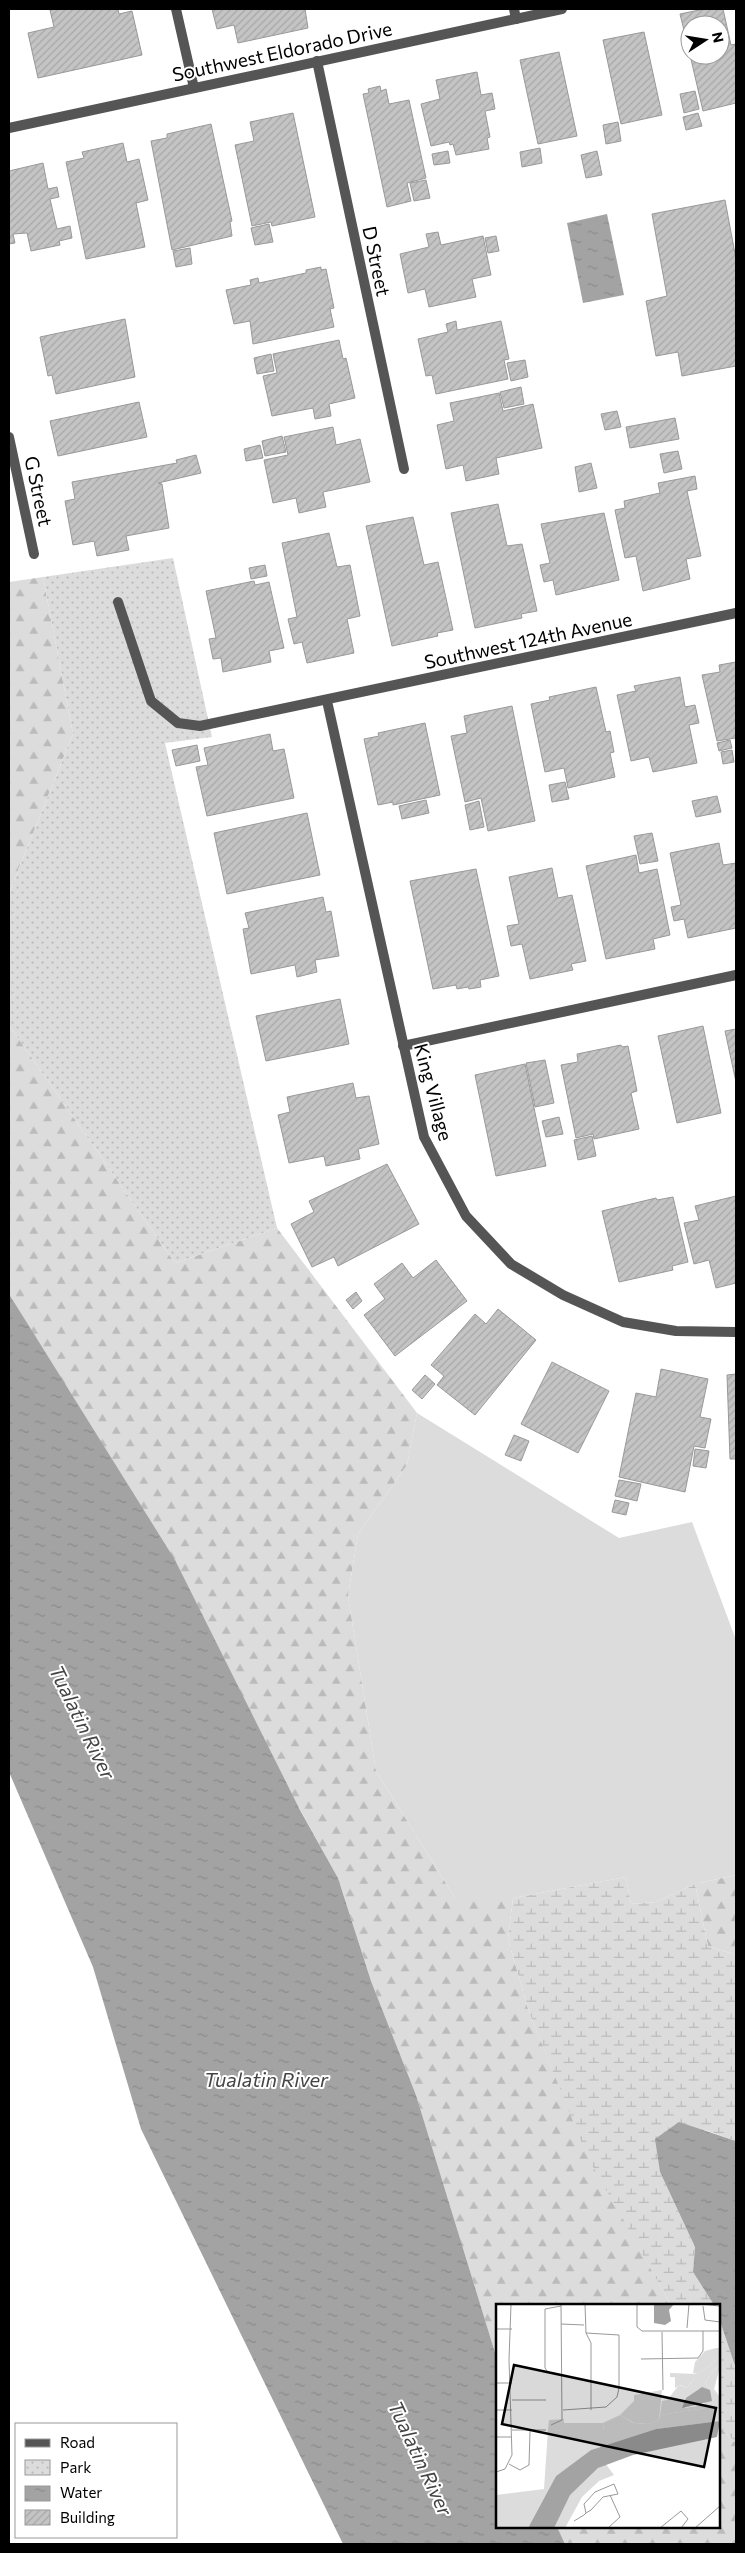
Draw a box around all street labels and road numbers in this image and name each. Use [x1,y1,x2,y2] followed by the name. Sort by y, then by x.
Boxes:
[170,16,394,86] street label: Southwest Eldorado Drive
[358,224,396,298] street label: D Street
[20,454,58,528] street label: G Street
[422,607,634,673] street label: Southwest 124th Avenue
[410,1041,458,1143] street label: King Village

